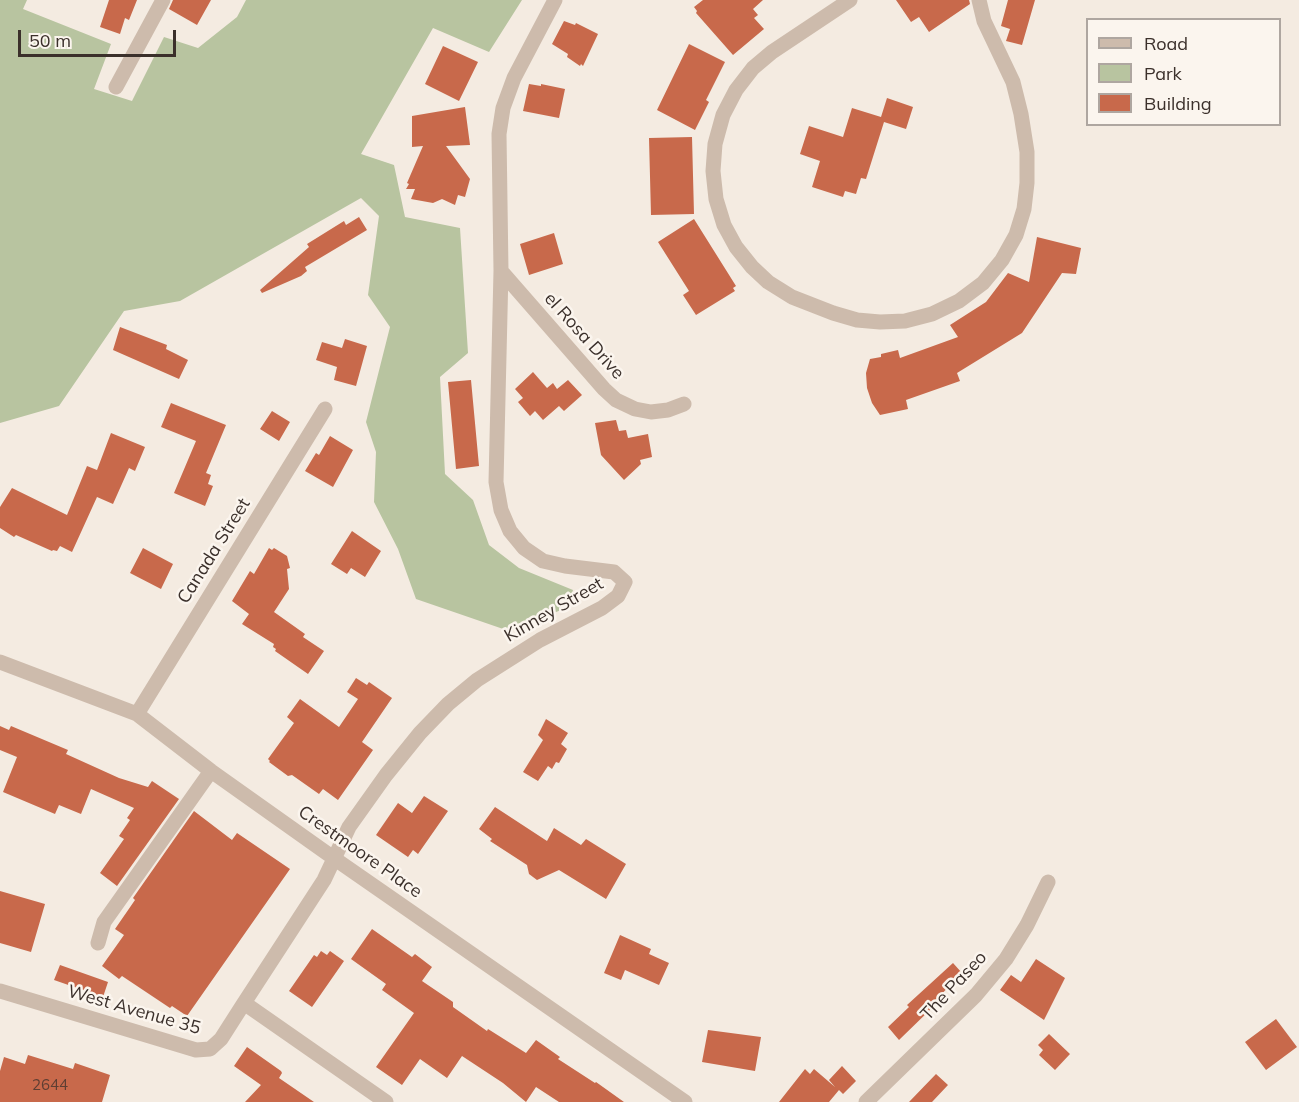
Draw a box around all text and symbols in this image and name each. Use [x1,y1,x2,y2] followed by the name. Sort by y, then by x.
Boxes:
[21,18,178,56] scale bar
[1086,18,1281,126] legend
[29,29,71,52] text: 50 m
[1144,32,1188,55] text: Road
[1144,62,1182,85] text: Park
[1144,92,1212,115] text: Building
[539,288,629,384] street label: el Rosa Drive
[173,494,255,608] street label: Canada Street
[501,573,607,647] street label: Kinney Street
[294,801,426,903] street label: Crestmoore Place
[916,947,992,1025] street label: The Paseo
[65,981,203,1039] street label: West Avenue 35
[32,1076,68,1094] house number: 2644

